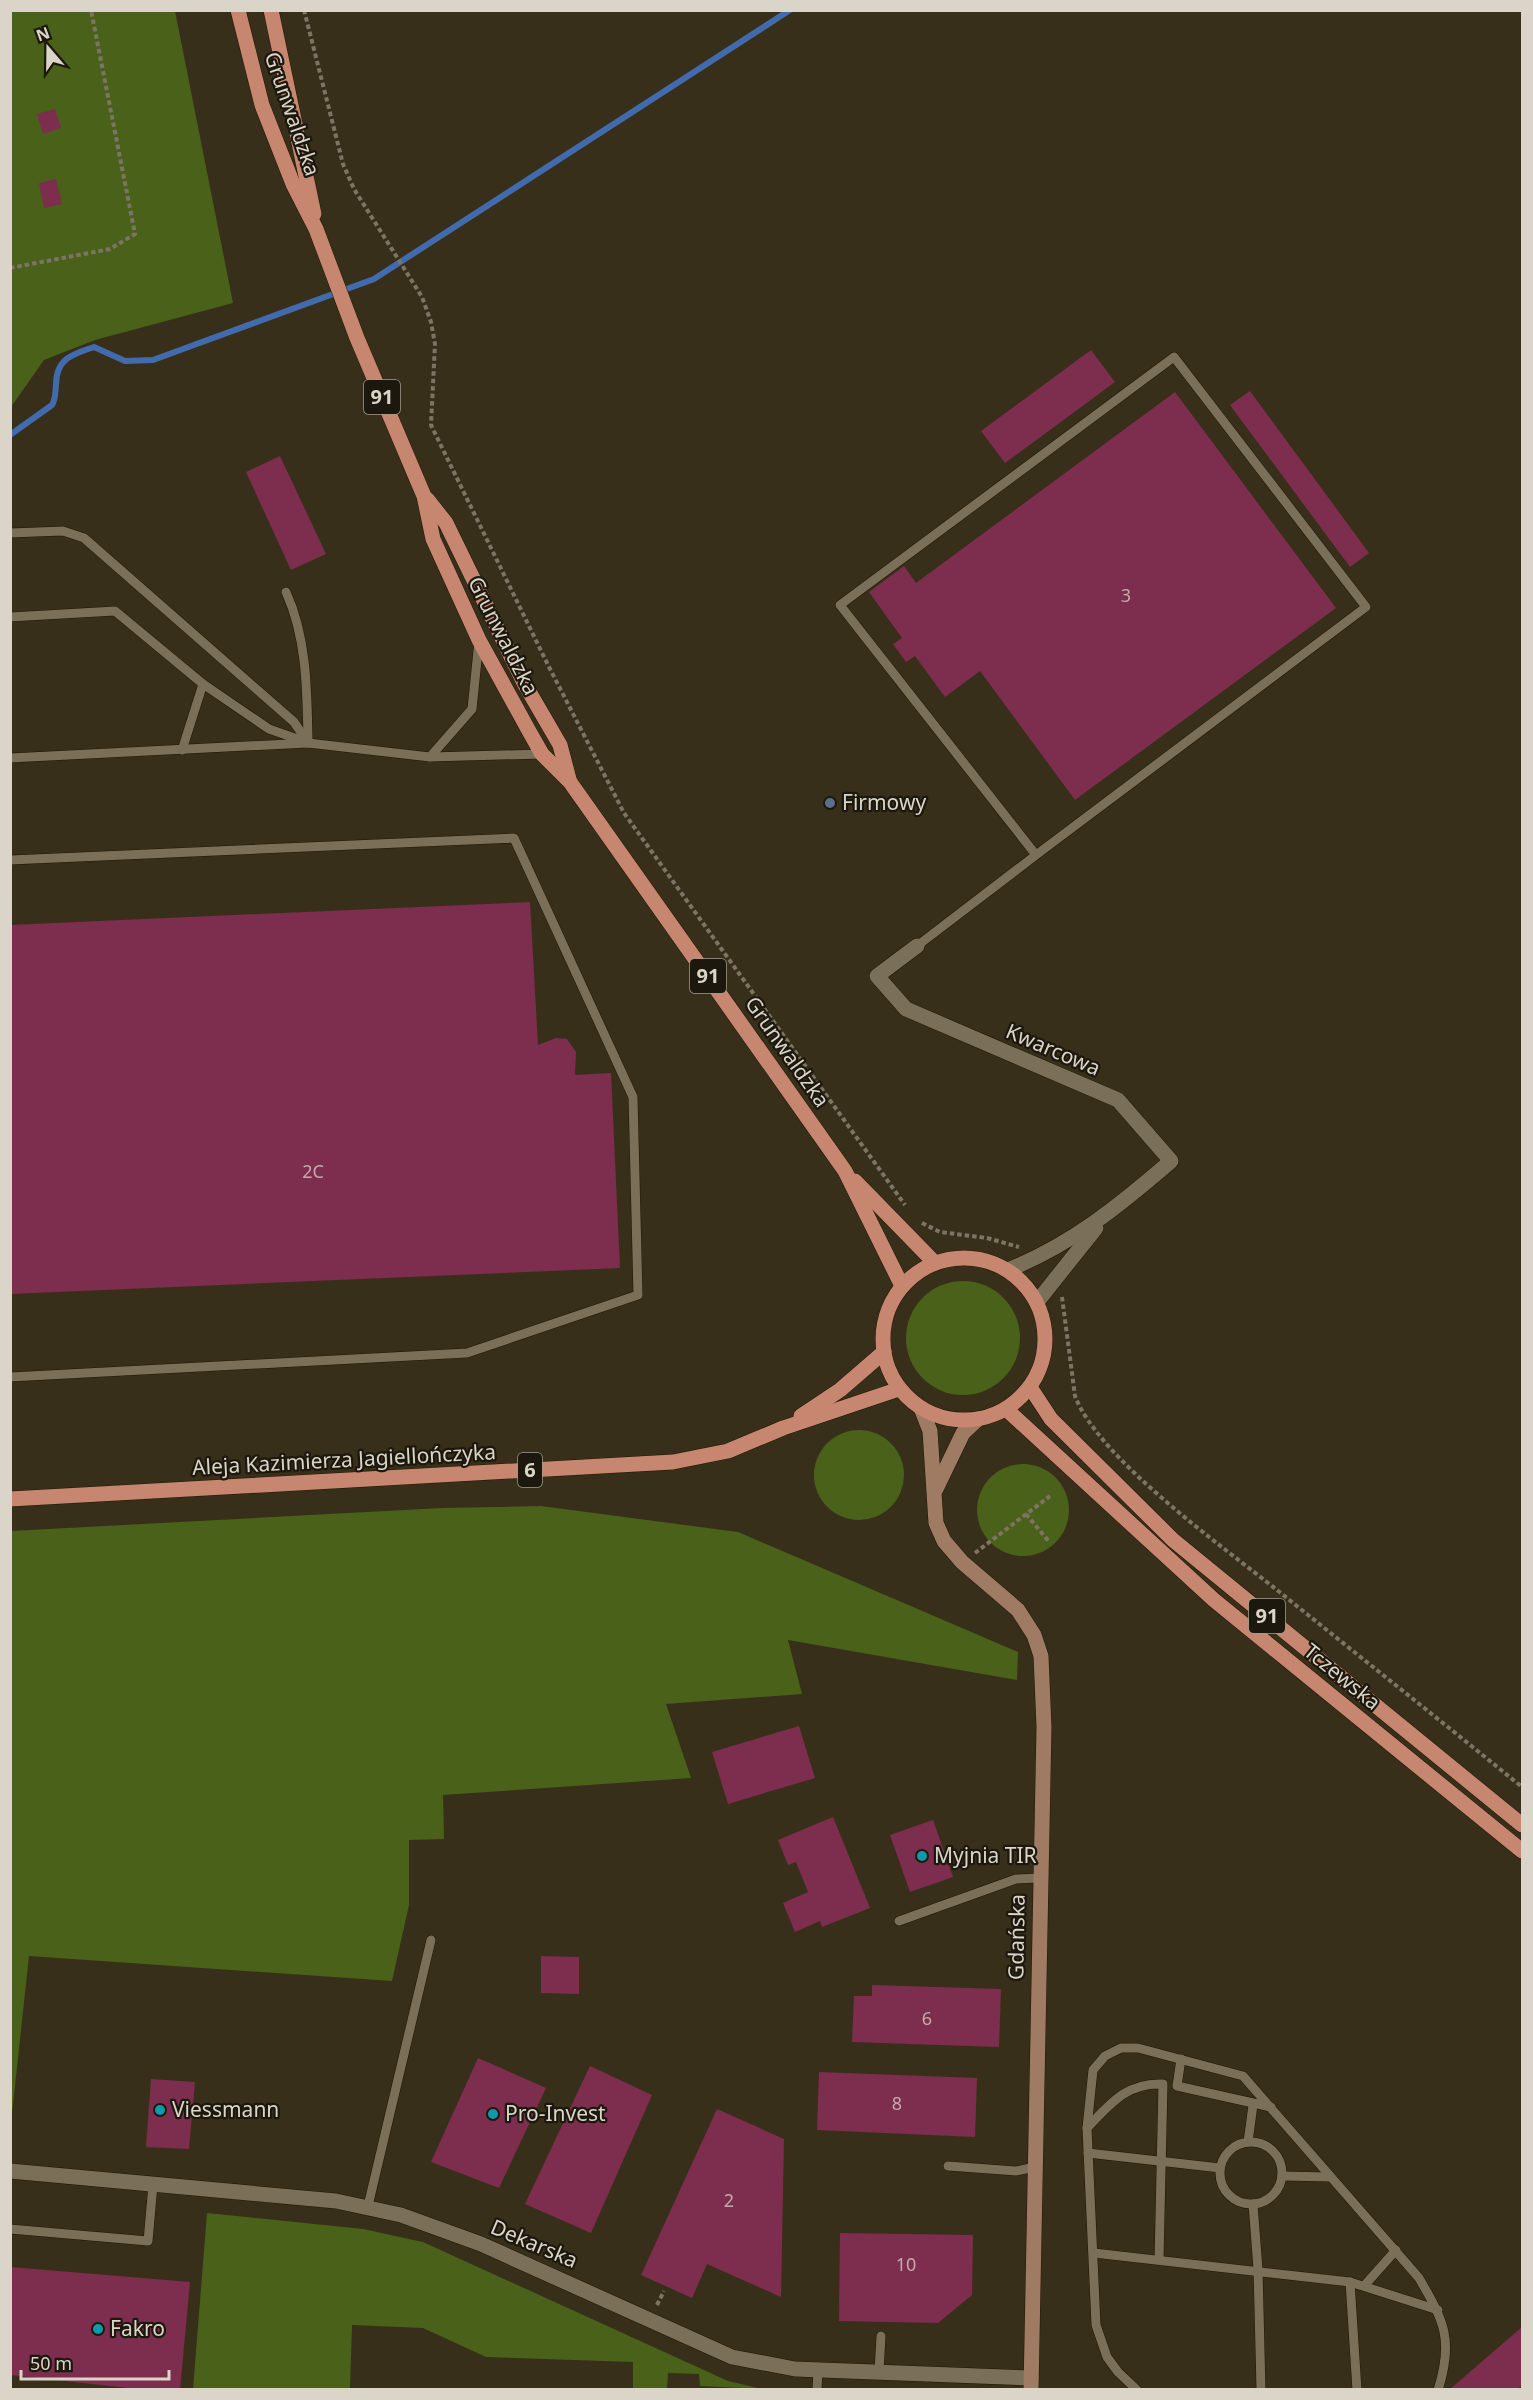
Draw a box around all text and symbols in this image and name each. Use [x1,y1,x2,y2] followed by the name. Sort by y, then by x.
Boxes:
[18,18,78,78] north arrow
[33,21,53,46] text: N
[259,48,327,179] street label: Grunwaldzka
[364,380,400,414] road number: 91
[462,572,546,700] street label: Grunwaldzka
[1121,583,1131,607] house number: 3
[842,788,926,816] place label: Firmowy
[823,796,837,810] marker: Firmowy
[690,959,726,993] road number: 91
[739,990,836,1112] street label: Grunwaldzka
[1002,1017,1105,1082] street label: Kwarcowa
[302,1159,324,1183] house number: 2C
[191,1437,496,1481] street label: Aleja Kazimierza Jagiellończyka
[518,1453,542,1487] road number: 6
[1249,1599,1285,1633] road number: 91
[1298,1637,1387,1716] street label: Tczewska
[934,1841,1037,1869] place label: Myjnia TIR
[915,1849,929,1863] marker: Myjnia TIR
[1001,1894,1031,1980] street label: Gdańska
[922,2006,932,2030] house number: 6
[892,2091,902,2115] house number: 8
[172,2095,279,2123] place label: Viessmann
[505,2099,606,2127] place label: Pro-Invest
[153,2103,167,2117] marker: Viessmann
[486,2107,500,2121] marker: Pro-Invest
[724,2188,734,2212] house number: 2
[487,2212,582,2274] street label: Dekarska
[896,2252,916,2276] house number: 10
[110,2314,165,2342] place label: Fakro
[91,2322,105,2336] marker: Fakro
[21,2343,170,2381] scale bar
[30,2351,72,2375] text: 50 m

